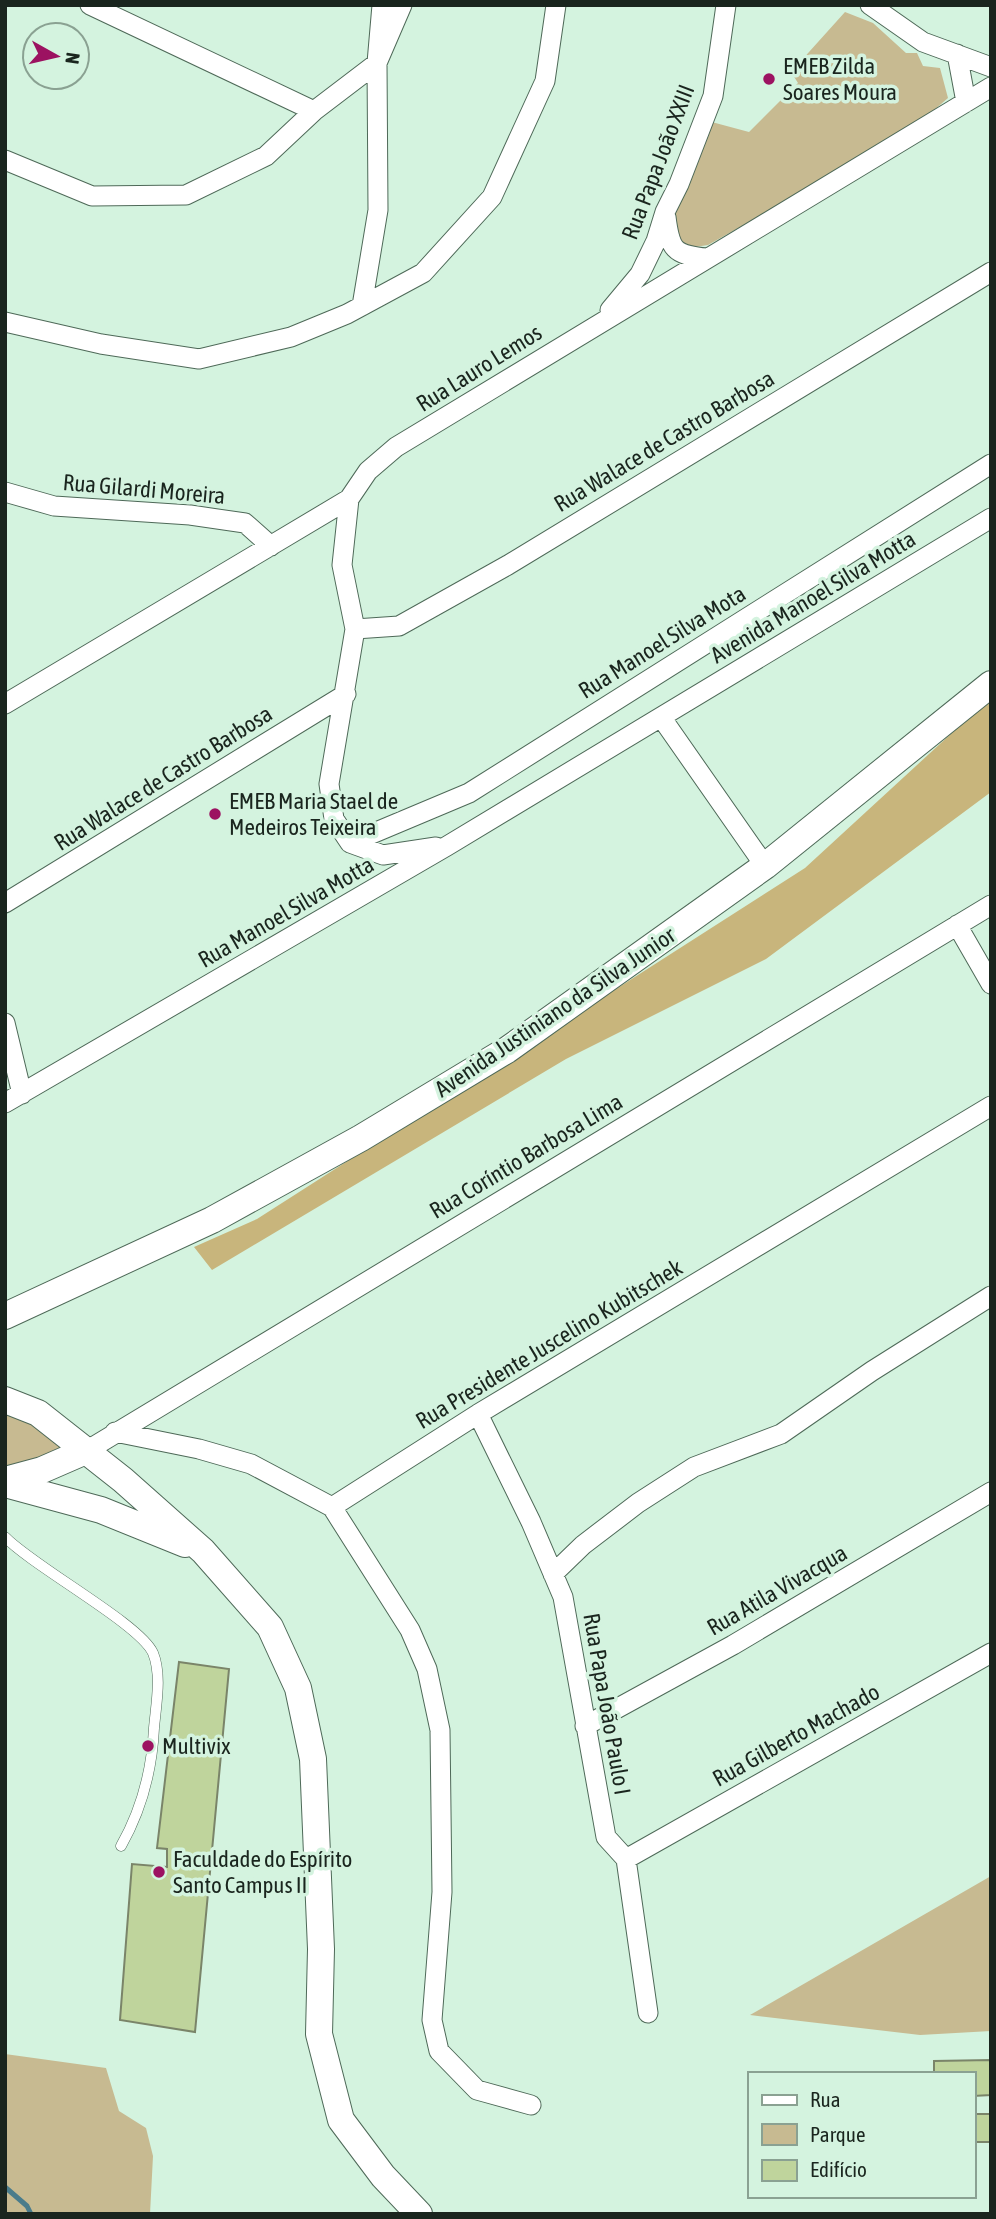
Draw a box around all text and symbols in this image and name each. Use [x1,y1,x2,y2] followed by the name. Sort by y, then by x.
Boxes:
[21,21,91,91] north arrow
[61,51,85,65] text: N
[783,53,897,105] place label: EMEB Zilda Soares Moura
[761,71,777,87] marker: EMEB Zilda Soares Moura
[617,81,699,243] street label: Rua Papa João XXIII
[412,319,546,417] street label: Rua Lauro Lemos
[549,365,779,517] street label: Rua Walace de Castro Barbosa
[62,469,226,509] street label: Rua Gilardi Moreira
[706,526,920,668] street label: Avenida Manoel Silva Motta
[574,580,750,704] street label: Rua Manoel Silva Mota
[49,700,277,856] street label: Rua Walace de Castro Barbosa
[229,788,398,840] place label: EMEB Maria Stael de Medeiros Teixeira
[207,806,223,822] marker: EMEB Maria Stael de Medeiros Teixeira
[194,851,378,973] street label: Rua Manoel Silva Motta
[430,921,681,1102] street label: Avenida Justiniano da Silva Junior
[425,1088,627,1224] street label: Rua Coríntio Barbosa Lima
[411,1254,687,1434] street label: Rua Presidente Juscelino Kubitschek
[702,1539,852,1641] street label: Rua Atila Vivacqua
[578,1611,636,1797] street label: Rua Papa João Paulo I
[708,1678,884,1792] street label: Rua Gilberto Machado
[162,1733,231,1759] place label: Multivix
[140,1738,156,1754] marker: Multivix
[173,1846,352,1898] place label: Faculdade do Espírito Santo Campus II
[151,1864,167,1880] marker: Faculdade do Espírito Santo Campus II
[748,2072,975,2198] legend
[810,2087,840,2111] text: Rua
[810,2122,865,2146] text: Parque
[810,2157,867,2181] text: Edifício

